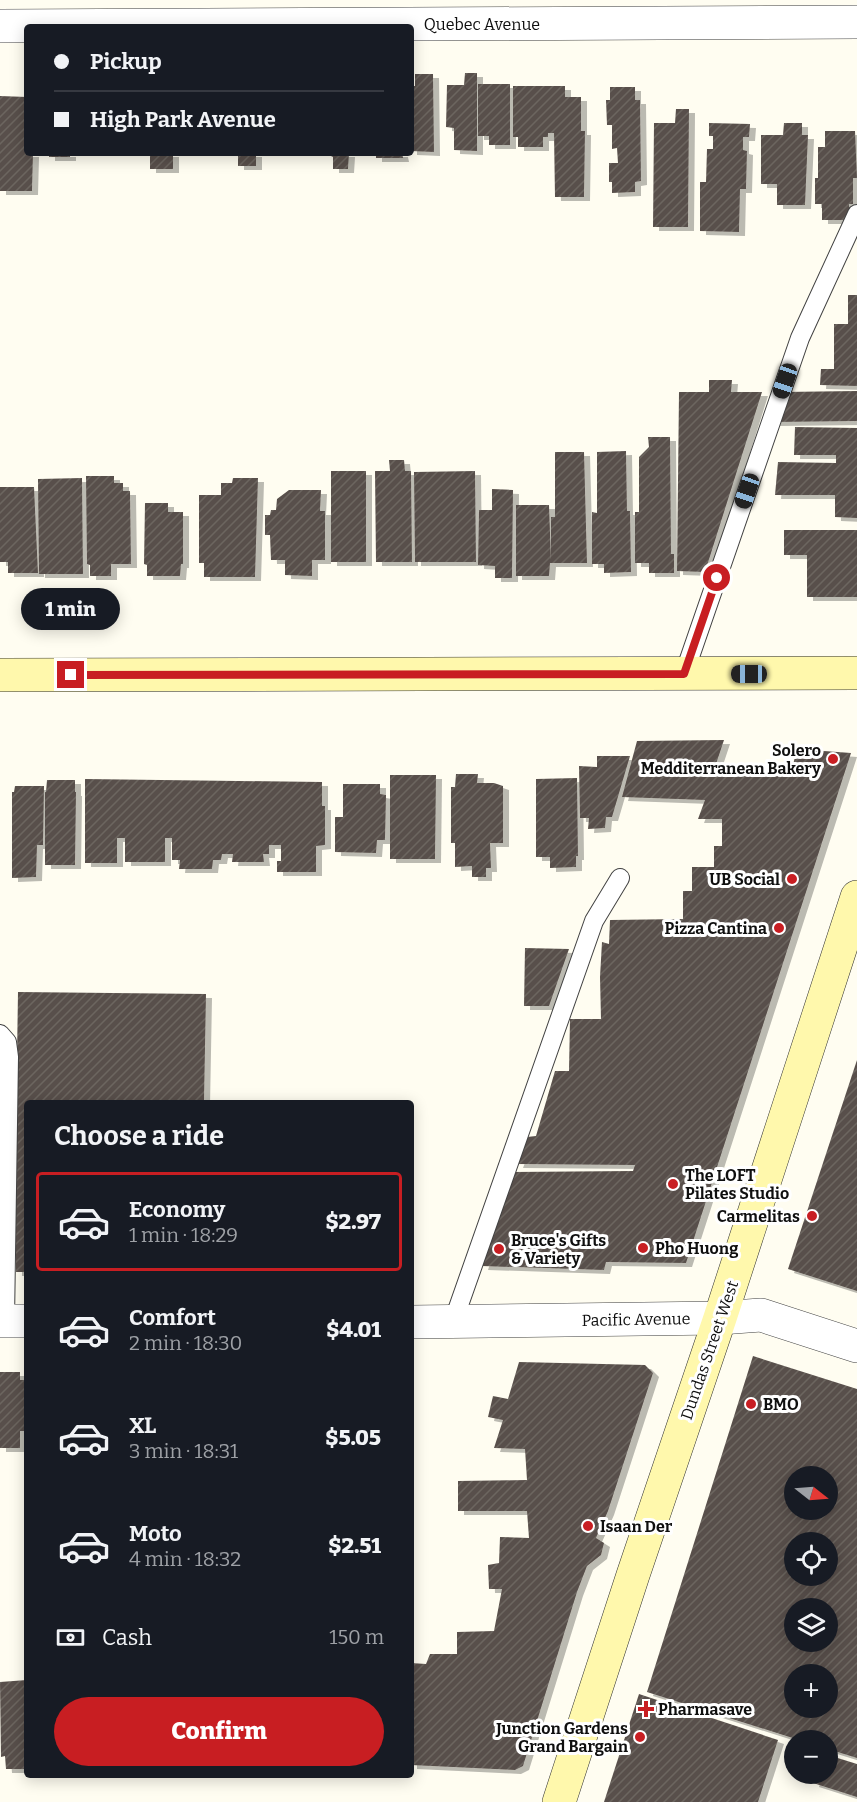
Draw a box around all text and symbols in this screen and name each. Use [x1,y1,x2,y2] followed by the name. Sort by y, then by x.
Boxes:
[424,15,540,34] street label: Quebec Avenue
[90,48,162,75] text: Pickup
[90,106,276,133] text: High Park Avenue
[771,361,799,401] car
[733,471,761,511] car
[703,564,730,591] route start
[22,588,121,630] callout: 1 min
[45,597,96,621] text: 1 min
[57,661,84,688] route end
[731,665,767,683] car
[641,741,821,778] place label: Solero Medditerranean Bakery
[826,752,840,766] marker: Solero Medditerranean Bakery
[709,870,780,889] place label: UB Social
[785,872,799,886] marker: UB Social
[664,919,767,938] place label: Pizza Cantina
[772,921,786,935] marker: Pizza Cantina
[54,1120,224,1152] text: Choose a ride
[685,1166,789,1203] place label: The LOFT Pilates Studio
[666,1177,680,1191] marker: The LOFT Pilates Studio
[57,1195,111,1249] icon: car
[129,1196,225,1223] text: Economy
[717,1207,800,1226] place label: Carmelitas
[325,1208,381,1235] text: $2.97
[805,1209,819,1223] marker: Carmelitas
[129,1223,238,1247] text: 1 min · 18:29
[511,1231,606,1268] place label: Bruce's Gifts & Variety
[655,1239,738,1258] place label: Pho Huong
[636,1241,650,1255] marker: Pho Huong
[492,1242,506,1256] marker: Bruce's Gifts & Variety
[677,1278,742,1422] street label: Dundas Street West
[57,1303,111,1357] icon: car
[129,1304,216,1331] text: Comfort
[581,1309,691,1330] street label: Pacific Avenue
[326,1316,381,1343] text: $4.01
[129,1331,242,1355] text: 2 min · 18:30
[763,1395,799,1414] place label: BMO
[744,1397,758,1411] marker: BMO
[57,1411,111,1465] icon: car
[129,1412,156,1439] text: XL
[325,1424,381,1451] text: $5.05
[129,1439,238,1463] text: 3 min · 18:31
[784,1466,838,1520] north arrow
[784,1466,838,1784] map controls
[600,1517,673,1536] place label: Isaan Der
[57,1519,111,1573] icon: car
[581,1519,595,1533] marker: Isaan Der
[129,1520,182,1547] text: Moto
[328,1532,381,1559] text: $2.51
[784,1532,838,1586] button: locate
[129,1547,241,1571] text: 4 min · 18:32
[784,1598,838,1652] button: layers
[54,1621,87,1654] icon: cash
[102,1624,152,1651] text: Cash
[329,1625,384,1649] text: 150 m
[784,1664,838,1718] button: +
[54,1697,384,1766] button: Confirm
[658,1700,752,1719] place label: Pharmasave
[639,1702,653,1716] marker: Pharmasave
[495,1719,629,1756] place label: Junction Gardens Grand Bargain
[633,1730,647,1744] marker: Junction Gardens Grand Bargain
[784,1730,838,1784] button: −

